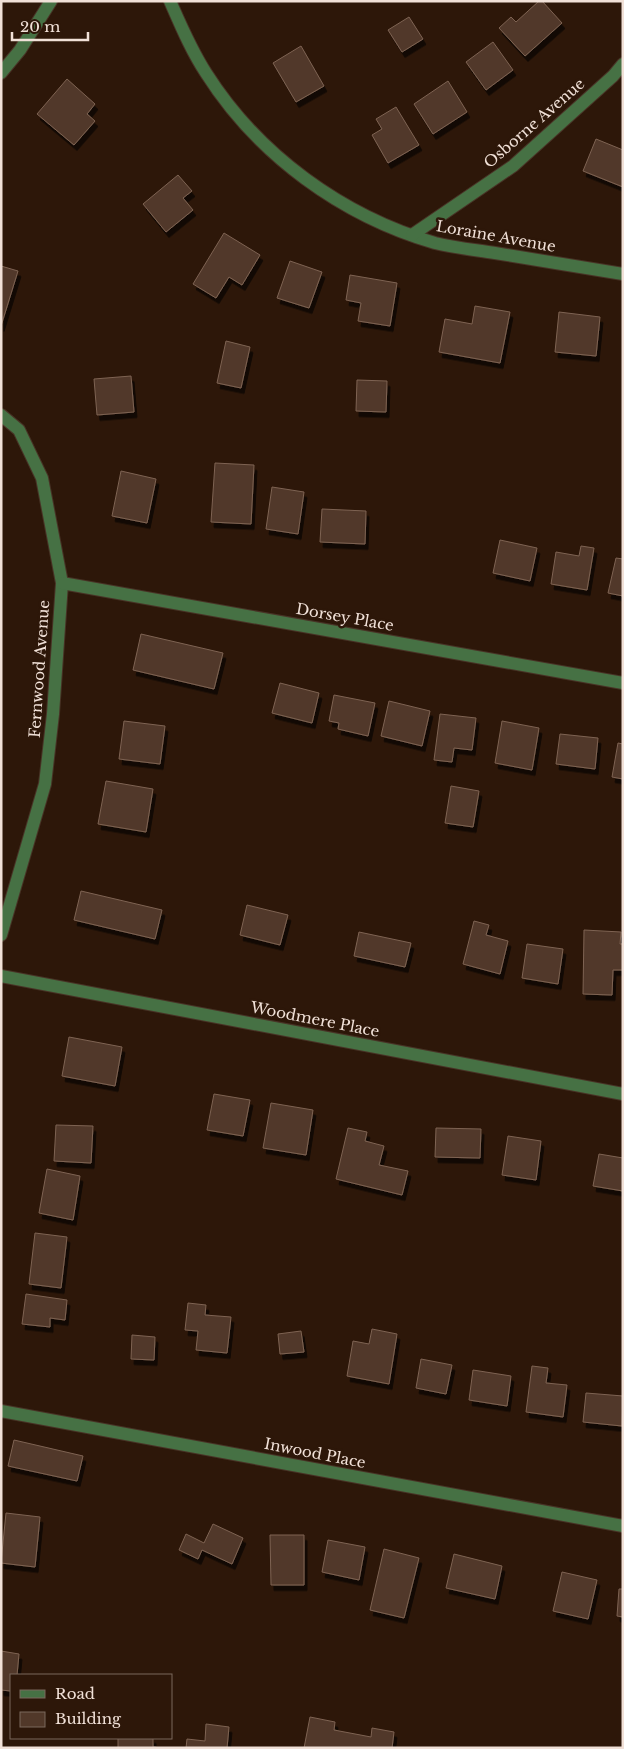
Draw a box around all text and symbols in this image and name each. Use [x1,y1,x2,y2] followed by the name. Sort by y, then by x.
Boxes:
[12,10,89,42] scale bar
[20,17,60,36] text: 20 m
[480,74,588,172] street label: Osborne Avenue
[435,216,557,256] street label: Loraine Avenue
[25,599,53,739] street label: Fernwood Avenue
[295,599,395,635] street label: Dorsey Place
[248,997,381,1041] street label: Woodmere Place
[263,1434,367,1472] street label: Inwood Place
[10,1674,172,1739] legend
[55,1684,95,1703] text: Road
[55,1709,122,1728] text: Building

